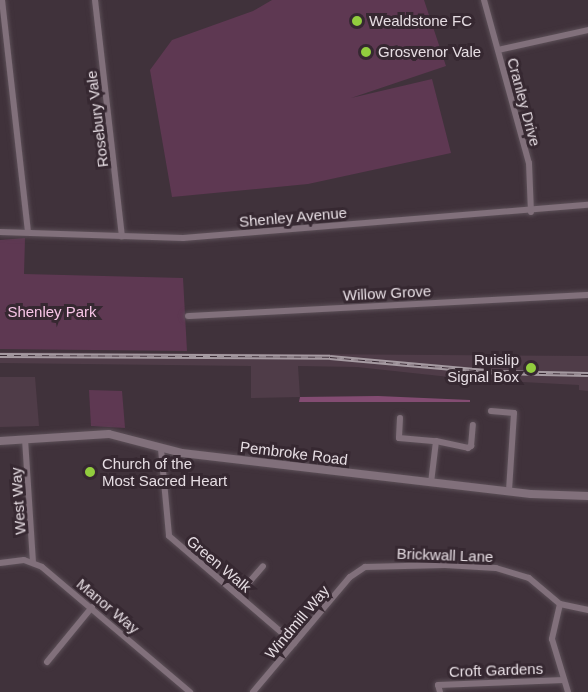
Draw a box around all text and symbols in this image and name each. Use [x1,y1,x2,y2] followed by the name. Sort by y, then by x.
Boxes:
[369,12,472,30] place label: Wealdstone FC
[350,14,364,28] marker: Wealdstone FC
[378,43,481,61] place label: Grosvenor Vale
[359,45,373,59] marker: Grosvenor Vale
[504,56,544,148] street label: Cranley Drive
[82,70,112,168] street label: Rosebury Vale
[238,203,348,231] street label: Shenley Avenue
[342,282,432,304] street label: Willow Grove
[7,303,97,321] park label: Shenley Park
[447,350,519,385] place label: Ruislip Signal Box
[524,361,538,375] marker: Ruislip Signal Box
[239,437,349,469] street label: Pembroke Road
[102,454,227,489] place label: Church of the Most Sacred Heart
[83,465,97,479] marker: Church of the Most Sacred Heart
[7,467,29,535] street label: West Way
[183,532,255,596] street label: Green Walk
[396,544,494,566] street label: Brickwall Lane
[73,575,143,637] street label: Manor Way
[261,582,333,662] street label: Windmill Way
[449,659,543,681] street label: Croft Gardens

